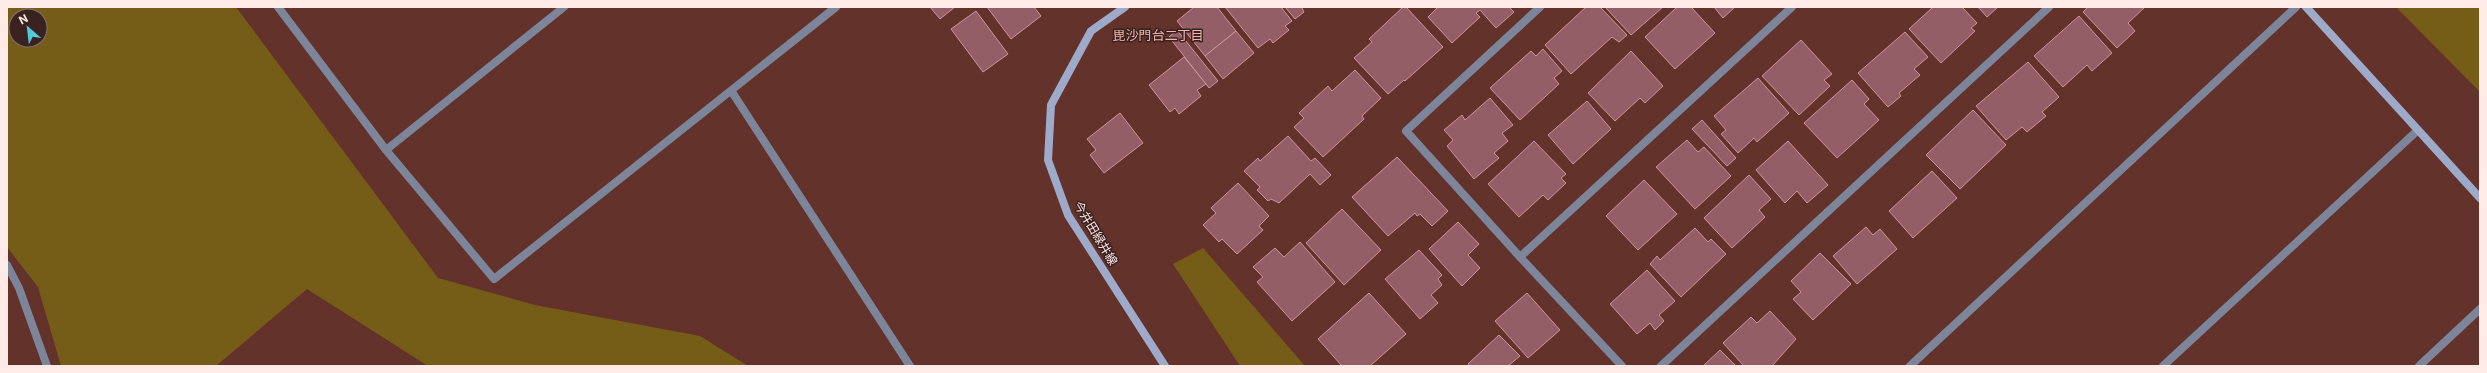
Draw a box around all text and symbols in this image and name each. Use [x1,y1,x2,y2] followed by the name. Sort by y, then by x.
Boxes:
[8,8,48,48] north arrow
[16,11,30,27] text: N
[1112,27,1204,43] district label: 毘沙門台二丁目
[1071,198,1121,268] street label: 今井田緑井線

